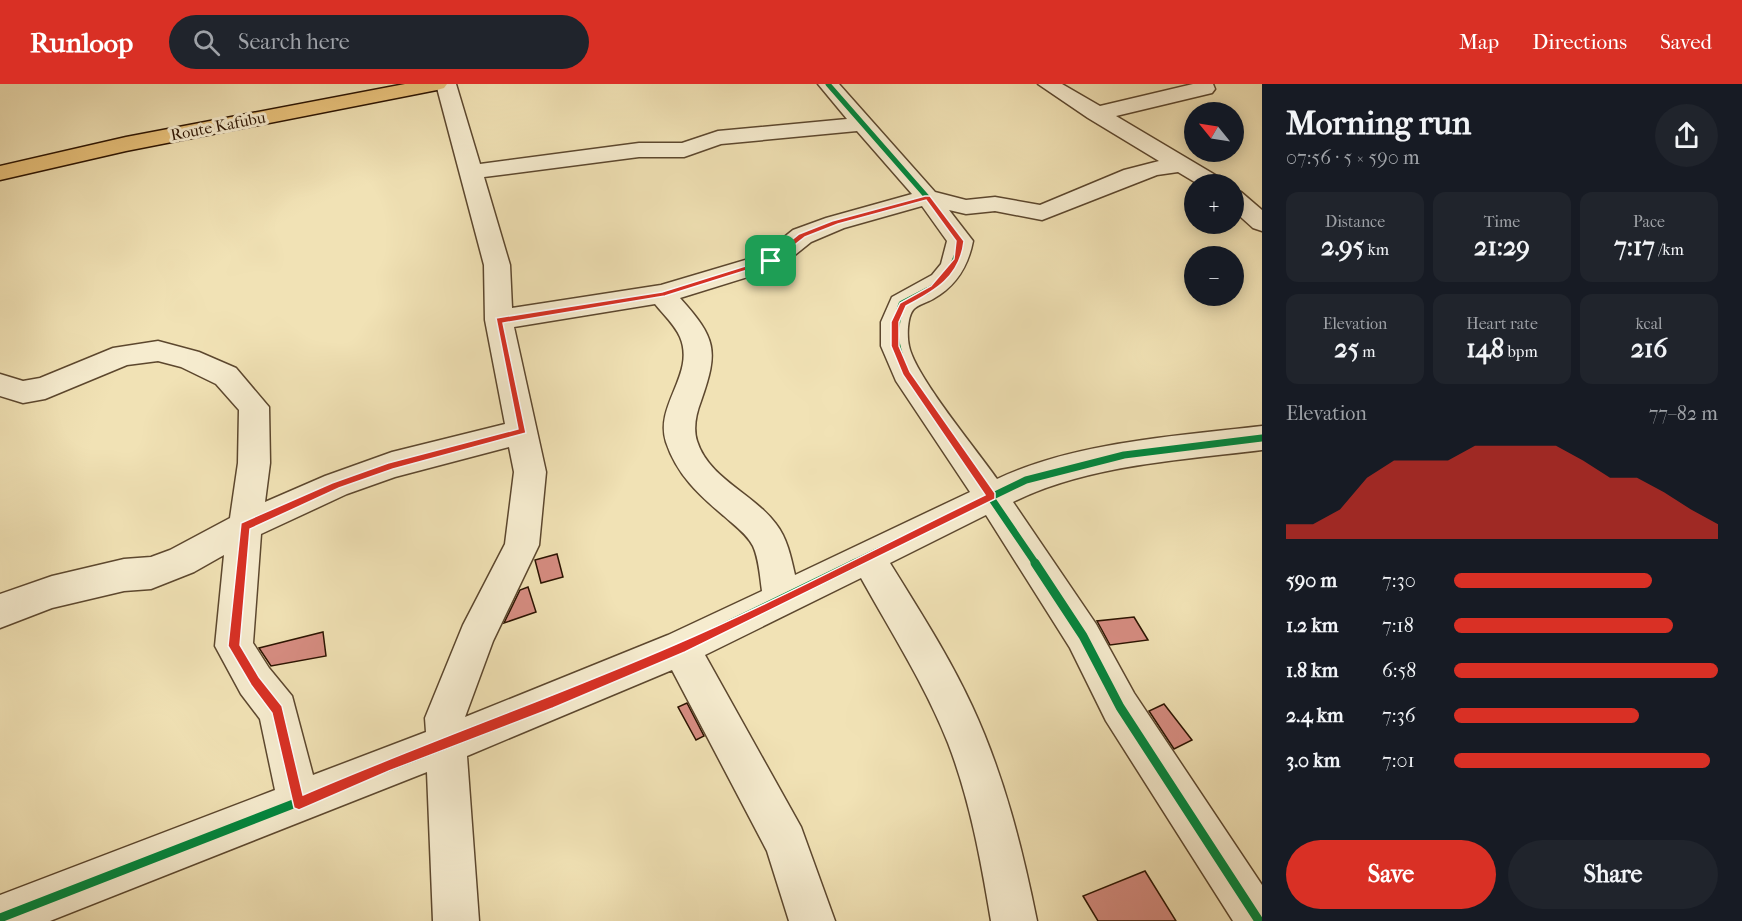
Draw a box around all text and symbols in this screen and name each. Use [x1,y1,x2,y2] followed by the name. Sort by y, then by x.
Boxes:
[169,15,589,69] search box
[30,26,133,59] text: Runloop
[190,26,223,59] icon: search
[238,29,350,55] text: Search here
[1459,30,1499,54] text: Map
[1532,30,1627,54] text: Directions
[1660,30,1712,54] text: Saved
[1184,102,1244,162] north arrow
[1184,102,1244,306] map controls
[1286,104,1471,143] text: Morning run
[1655,104,1718,167] button: share
[169,107,267,145] street label: Route Kafubu
[1286,146,1420,169] text: 07:56 · 5 × 590 m
[1184,174,1244,234] button: +
[1325,212,1385,231] text: Distance
[1484,212,1520,231] text: Time
[1633,212,1665,231] text: Pace
[1321,231,1364,262] text: 2.95
[1474,231,1530,262] text: 21:29
[1614,231,1655,262] text: 7:17
[745,235,796,286] pin
[1364,240,1389,259] text: km
[1655,240,1684,259] text: /km
[754,244,787,277] icon: arrive
[1184,246,1244,306] button: −
[1323,314,1387,333] text: Elevation
[1466,314,1538,333] text: Heart rate
[1636,314,1662,333] text: kcal
[1334,333,1359,364] text: 25
[1466,333,1504,364] text: 148
[1631,333,1667,364] text: 216
[1359,342,1376,361] text: m
[1504,342,1538,361] text: bpm
[1286,402,1367,425] text: Elevation
[1649,402,1718,425] text: 77–82 m
[1286,569,1337,592] text: 590 m
[1382,569,1416,592] text: 7:30
[1286,614,1339,637] text: 1.2 km
[1382,614,1414,637] text: 7:18
[1286,659,1338,682] text: 1.8 km
[1382,659,1416,682] text: 6:58
[1286,704,1344,727] text: 2.4 km
[1382,704,1416,727] text: 7:36
[1286,749,1340,772] text: 3.0 km
[1382,749,1415,772] text: 7:01
[1286,840,1496,909] button: Save
[1508,840,1718,909] button: Share

